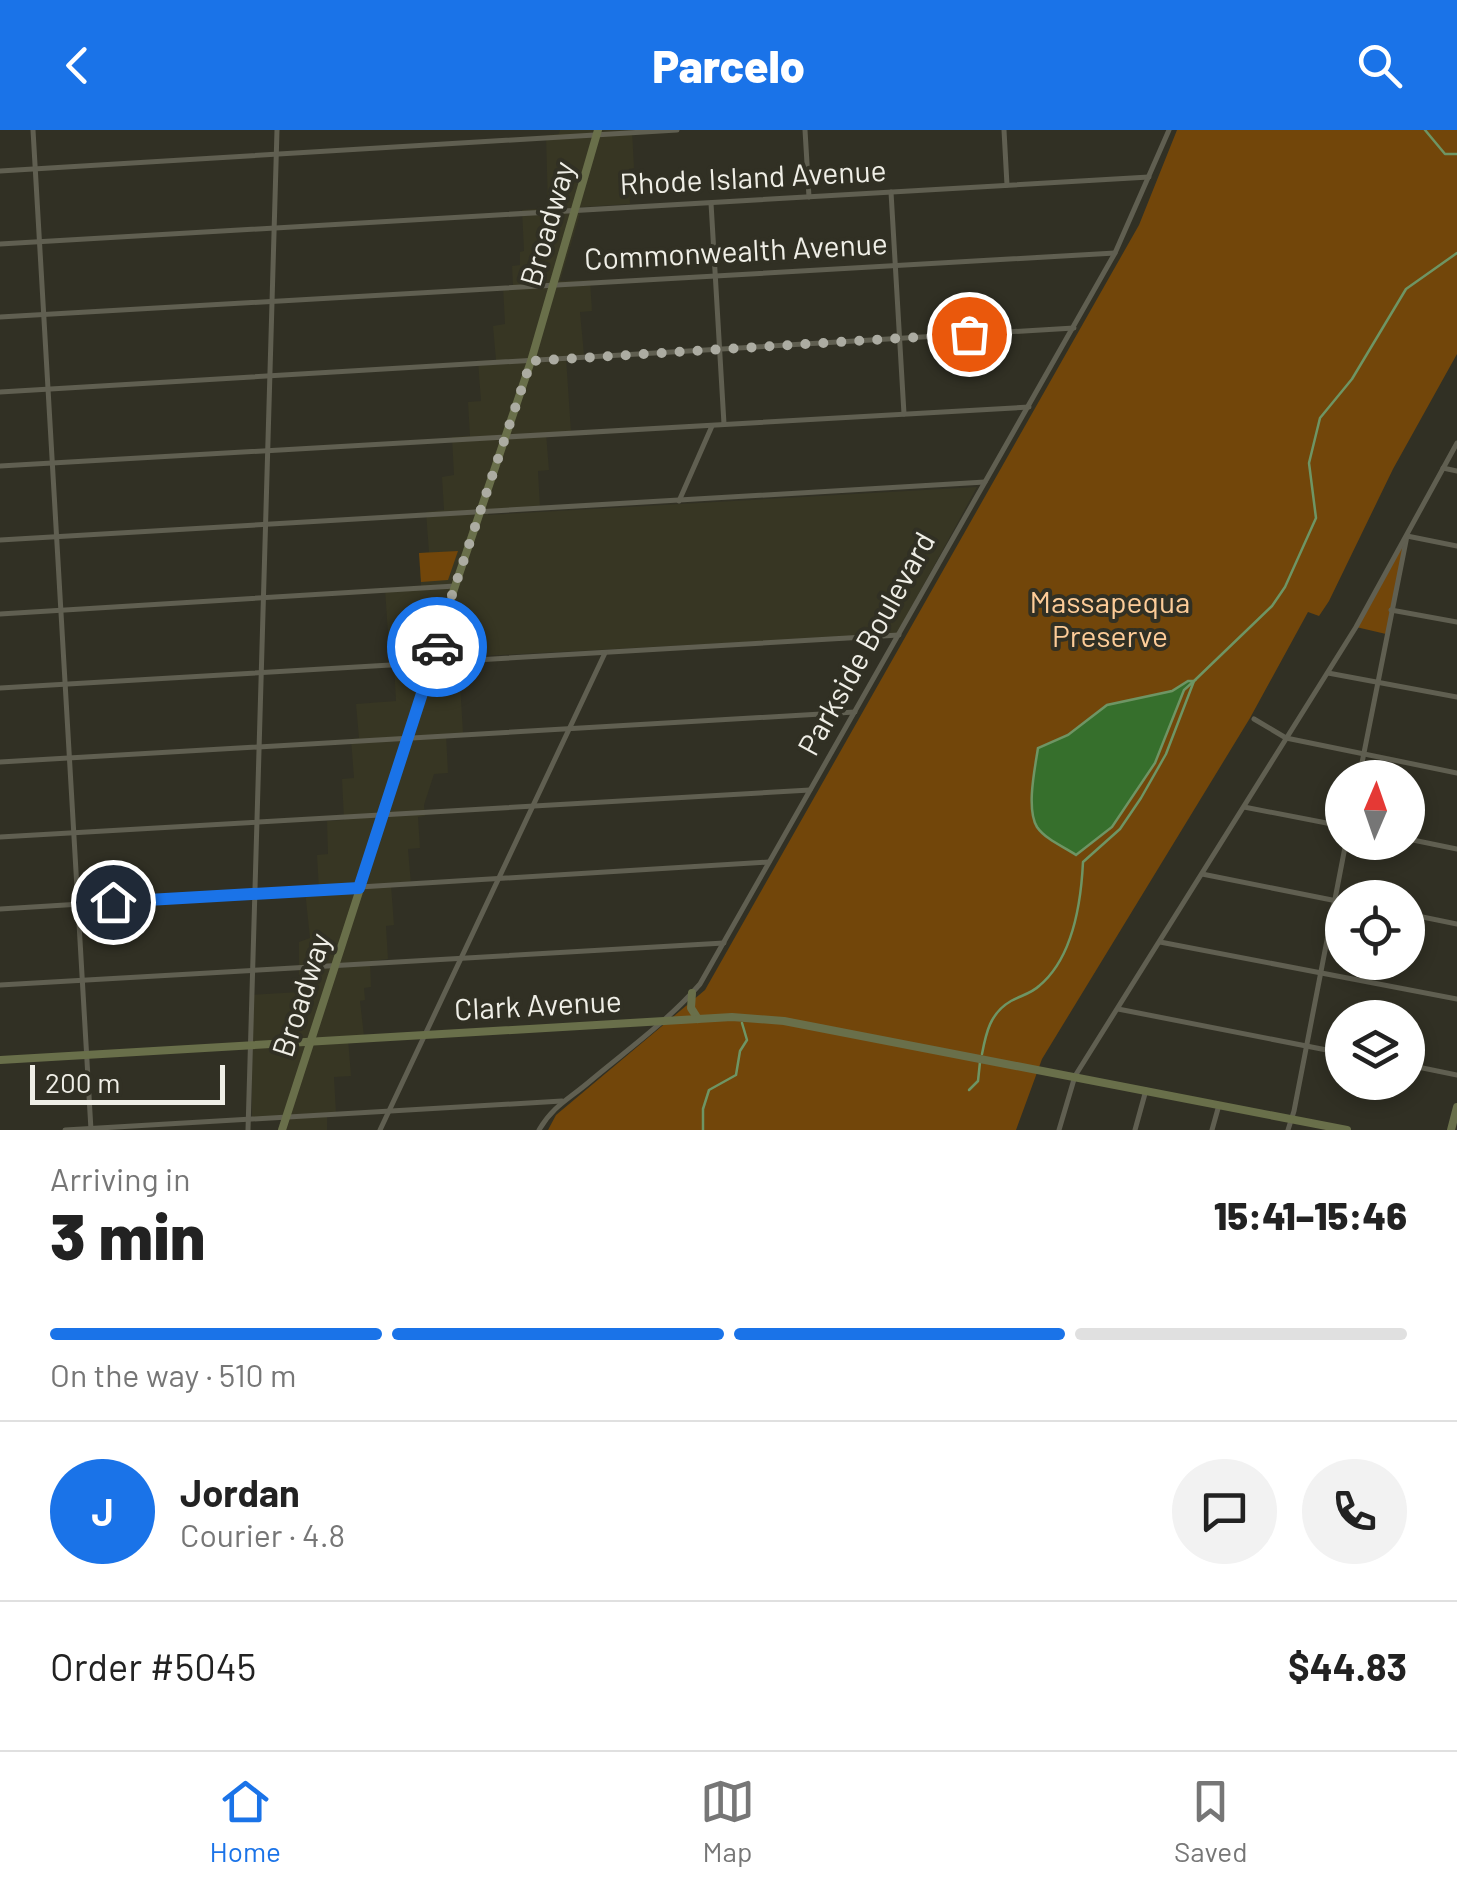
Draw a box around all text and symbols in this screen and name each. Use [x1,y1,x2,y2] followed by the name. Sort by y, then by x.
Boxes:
[50,38,105,93] icon: back
[652,38,805,92] text: Parcelo
[1352,38,1407,93] icon: search
[619,151,887,201] street label: Rhode Island Avenue
[511,157,581,290] street label: Broadway
[583,224,889,276] street label: Commonwealth Avenue
[927,292,1012,377] pin
[942,307,997,362] icon: bag
[789,525,941,761] street label: Parkside Boulevard
[1030,583,1190,653] park label: Massapequa Preserve
[387,597,487,697] courier
[410,620,465,675] icon: car
[1325,760,1425,860] north arrow
[1325,760,1425,1100] map controls
[71,860,156,945] pin
[86,875,141,930] icon: home
[1325,880,1425,980] button: locate
[263,928,337,1061] street label: Broadway
[453,982,623,1026] street label: Clark Avenue
[1325,1000,1425,1100] button: layers
[30,1060,225,1104] scale bar
[45,1065,120,1099] text: 200 m
[50,1159,190,1197] text: Arriving in
[1214,1192,1407,1238] text: 15:41–15:46
[50,1195,205,1273] text: 3 min
[50,1355,297,1393] text: On the way · 510 m
[1172,1459,1277,1564] button: chat
[1302,1459,1407,1564] button: phone
[180,1469,300,1515] text: Jordan
[91,1488,114,1534] text: J
[180,1515,345,1553] text: Courier · 4.8
[50,1643,256,1689] text: Order #5045
[1288,1643,1407,1689] text: $44.83
[210,1774,281,1868] tab: Home
[700,1774,755,1868] tab: Map
[1174,1774,1247,1868] tab: Saved

